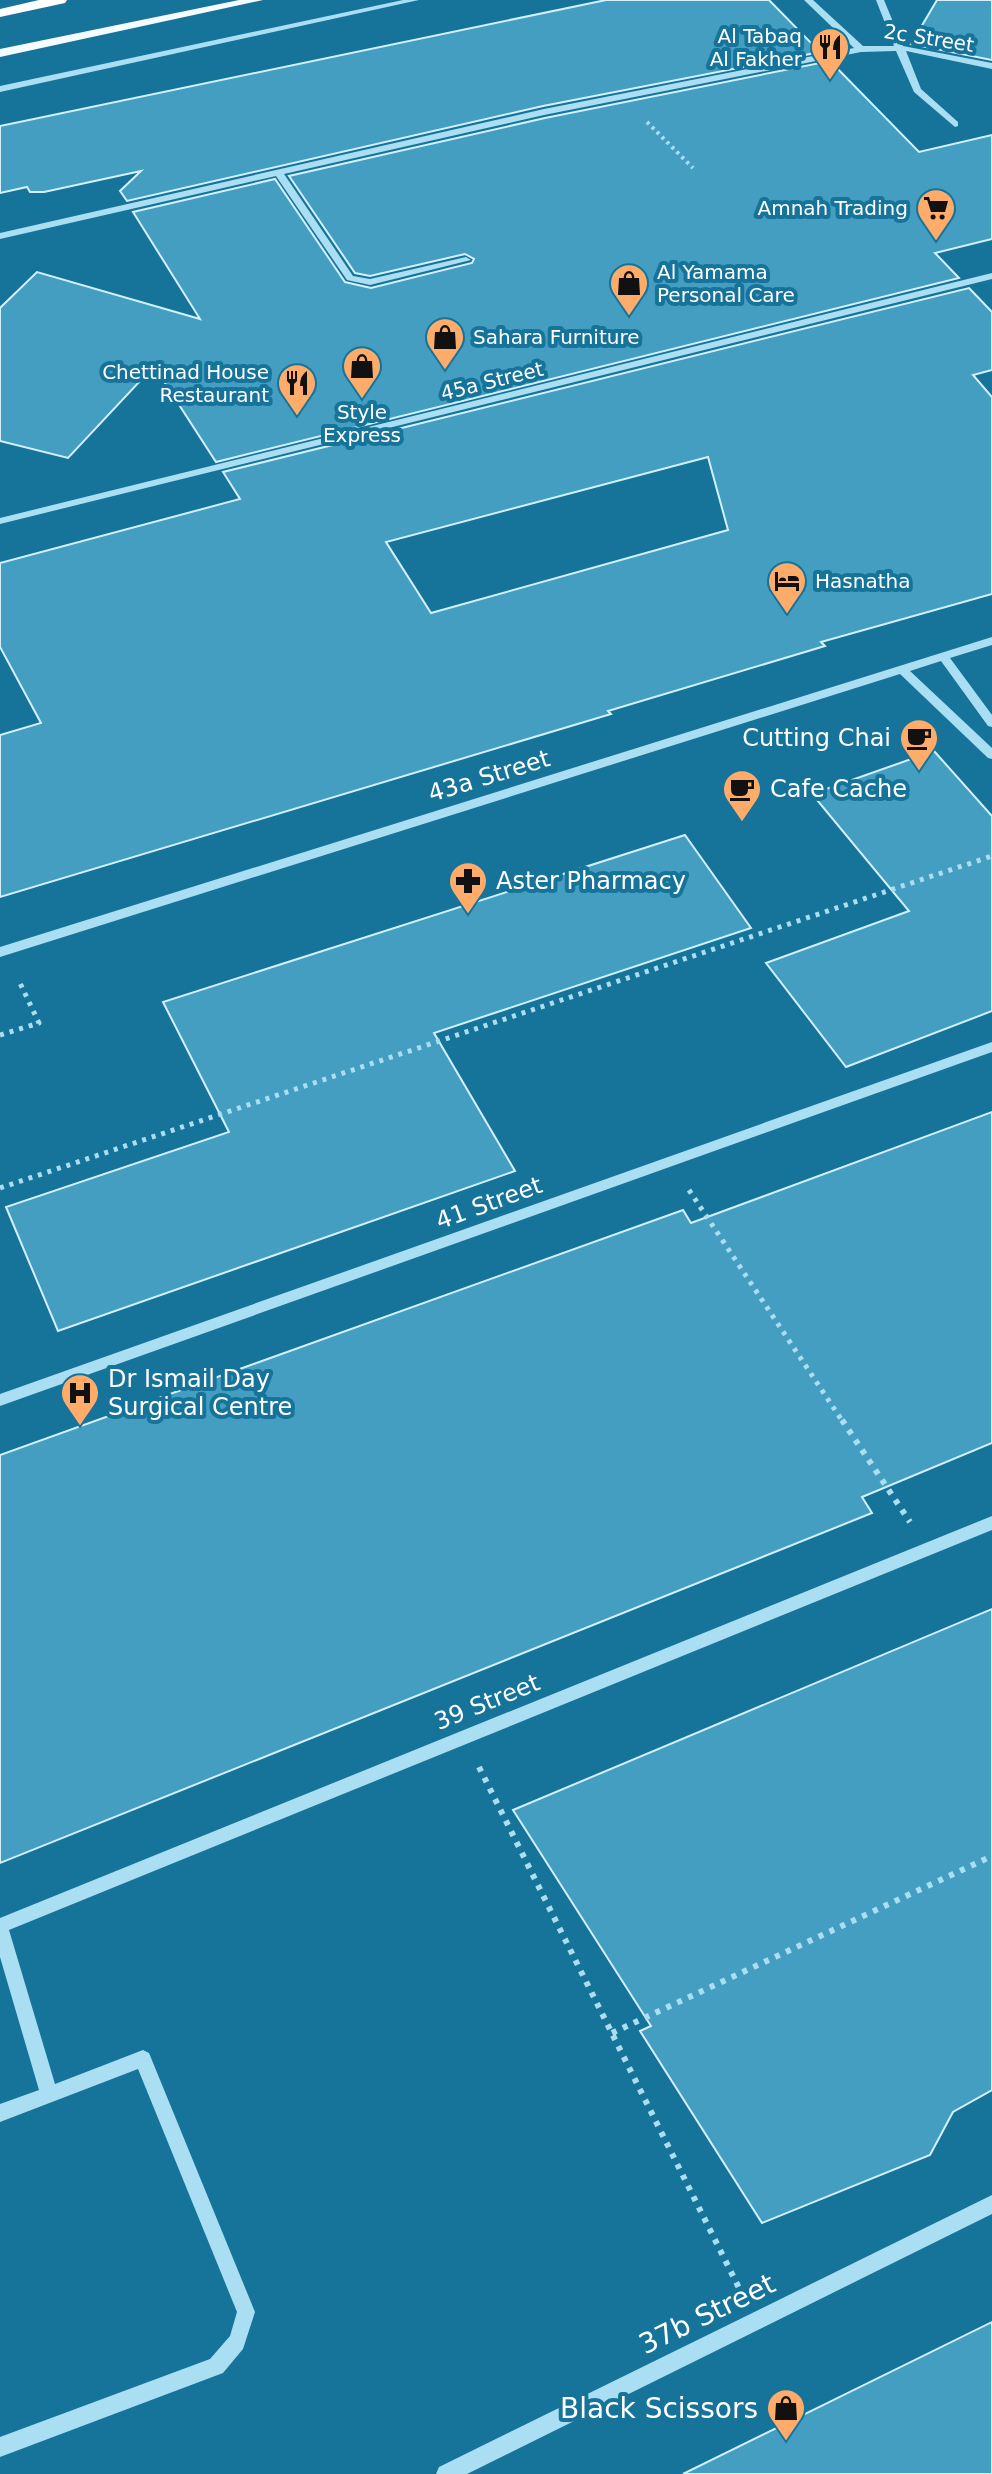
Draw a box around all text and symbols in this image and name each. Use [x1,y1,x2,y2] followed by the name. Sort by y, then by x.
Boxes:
[882,19,976,57] street label: 2c Street
[710,24,803,71] place label: Al Tabaq Al Fakher
[809,26,851,81] restaurant icon: Al Tabaq Al Fakher
[915,187,957,242] supermarket icon: Amnah Trading
[757,196,908,220] place label: Amnah Trading
[657,260,795,307] place label: Al Yamama Personal Care
[608,262,650,317] shop icon: Al Yamama Personal Care
[424,316,466,371] shop icon: Sahara Furniture
[473,325,640,349] place label: Sahara Furniture
[341,345,383,400] shop icon: Style Express
[438,357,546,405] street label: 45a Street
[102,360,269,407] place label: Chettinad House Restaurant
[276,362,318,417] restaurant icon: Chettinad House Restaurant
[323,400,401,447] place label: Style Express
[766,560,808,615] hotel icon: Hasnatha
[815,569,910,593] place label: Hasnatha
[898,717,940,772] cafe icon: Cutting Chai
[742,724,891,752] place label: Cutting Chai
[425,744,553,808] street label: 43a Street
[721,768,763,823] cafe icon: Cafe Cache
[770,775,907,803] place label: Cafe Cache
[447,860,489,915] pharmacy icon: Aster Pharmacy
[496,867,686,895] place label: Aster Pharmacy
[432,1171,546,1235] street label: 41 Street
[108,1365,292,1421] place label: Dr Ismail Day Surgical Centre
[59,1372,101,1427] hospital icon: Dr Ismail Day Surgical Centre
[430,1668,544,1736] street label: 39 Street
[634,2267,780,2361] street label: 37b Street
[765,2387,807,2442] shop icon: Black Scissors
[560,2392,758,2425] place label: Black Scissors

